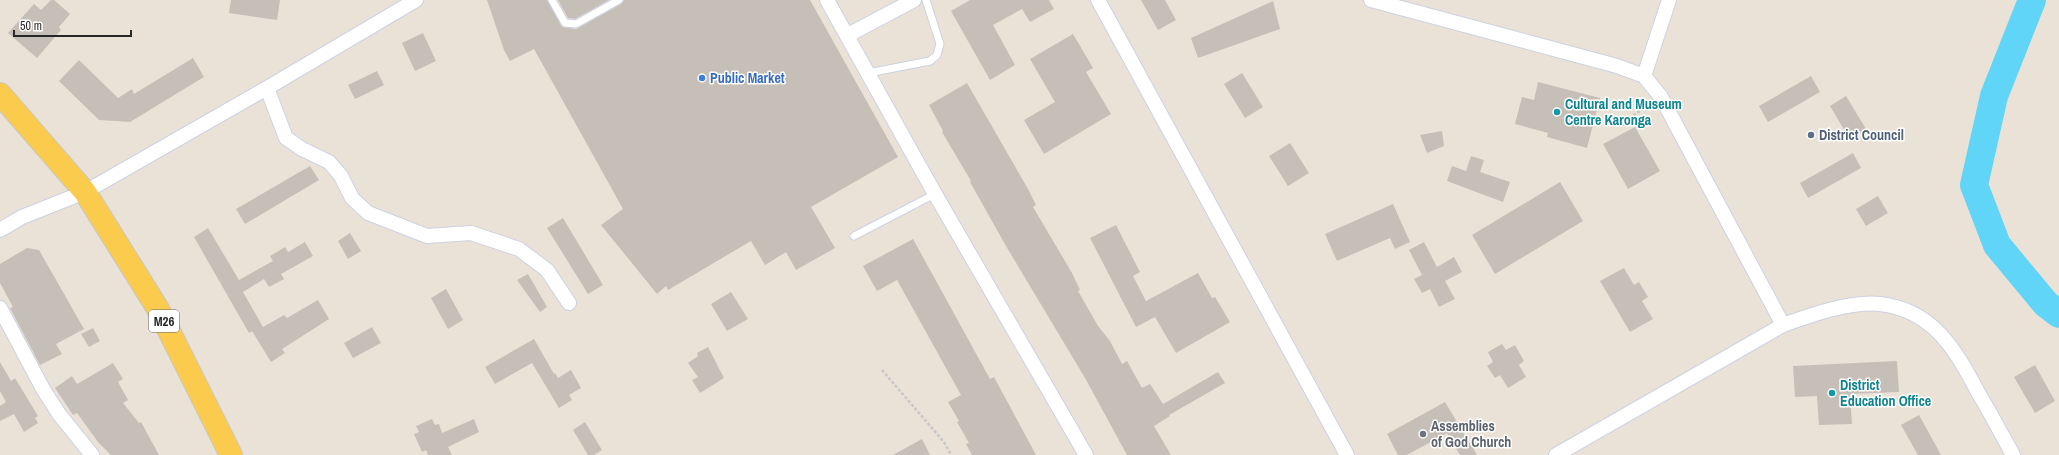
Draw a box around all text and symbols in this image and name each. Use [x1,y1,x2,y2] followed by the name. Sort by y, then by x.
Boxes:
[14,12,131,38] scale bar
[20,18,42,34] text: 50 m
[710,69,785,87] place label: Public Market
[697,73,707,83] marker: Public Market
[1565,95,1682,129] place label: Cultural and Museum Centre Karonga
[1552,107,1562,117] marker: Cultural and Museum Centre Karonga
[1819,126,1904,144] place label: District Council
[1806,130,1816,140] marker: District Council
[149,310,179,332] road number: M26
[1840,376,1931,410] place label: District Education Office
[1827,388,1837,398] marker: District Education Office
[1431,417,1511,451] place label: Assemblies of God Church
[1418,429,1428,439] marker: Assemblies of God Church

